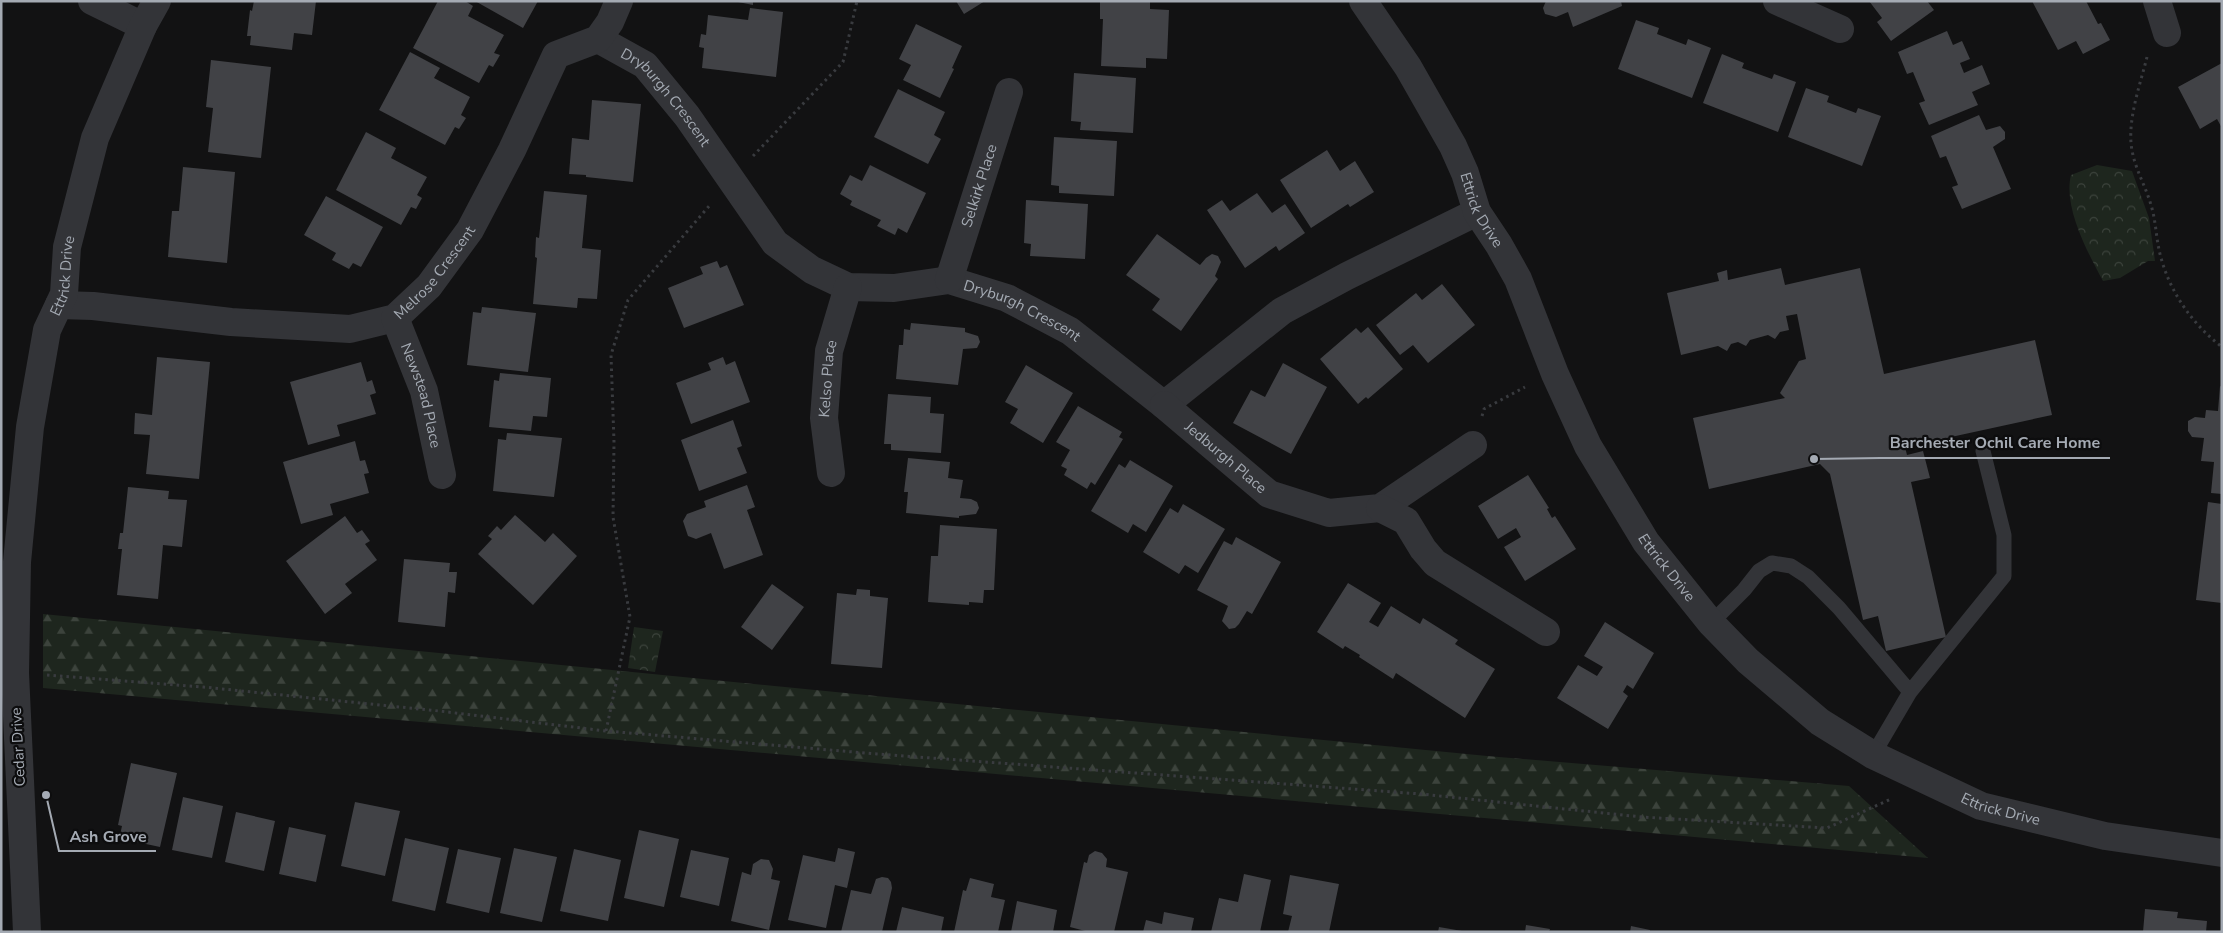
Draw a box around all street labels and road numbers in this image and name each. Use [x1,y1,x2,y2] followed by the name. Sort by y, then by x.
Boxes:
[617,43,716,151] street label: Dryburgh Crescent
[956,142,1002,230] street label: Selkirk Place
[1455,170,1508,251] street label: Ettrick Drive
[390,222,481,324] street label: Melrose Crescent
[45,233,80,319] street label: Ettrick Drive
[961,275,1086,346] street label: Dryburgh Crescent
[814,337,842,418] street label: Kelso Place
[396,340,446,450] street label: Newstead Place
[1180,416,1271,498] street label: Jedburgh Place
[1633,530,1700,606] street label: Ettrick Drive
[6,707,30,787] street label: Cedar Drive
[1958,788,2042,830] street label: Ettrick Drive

